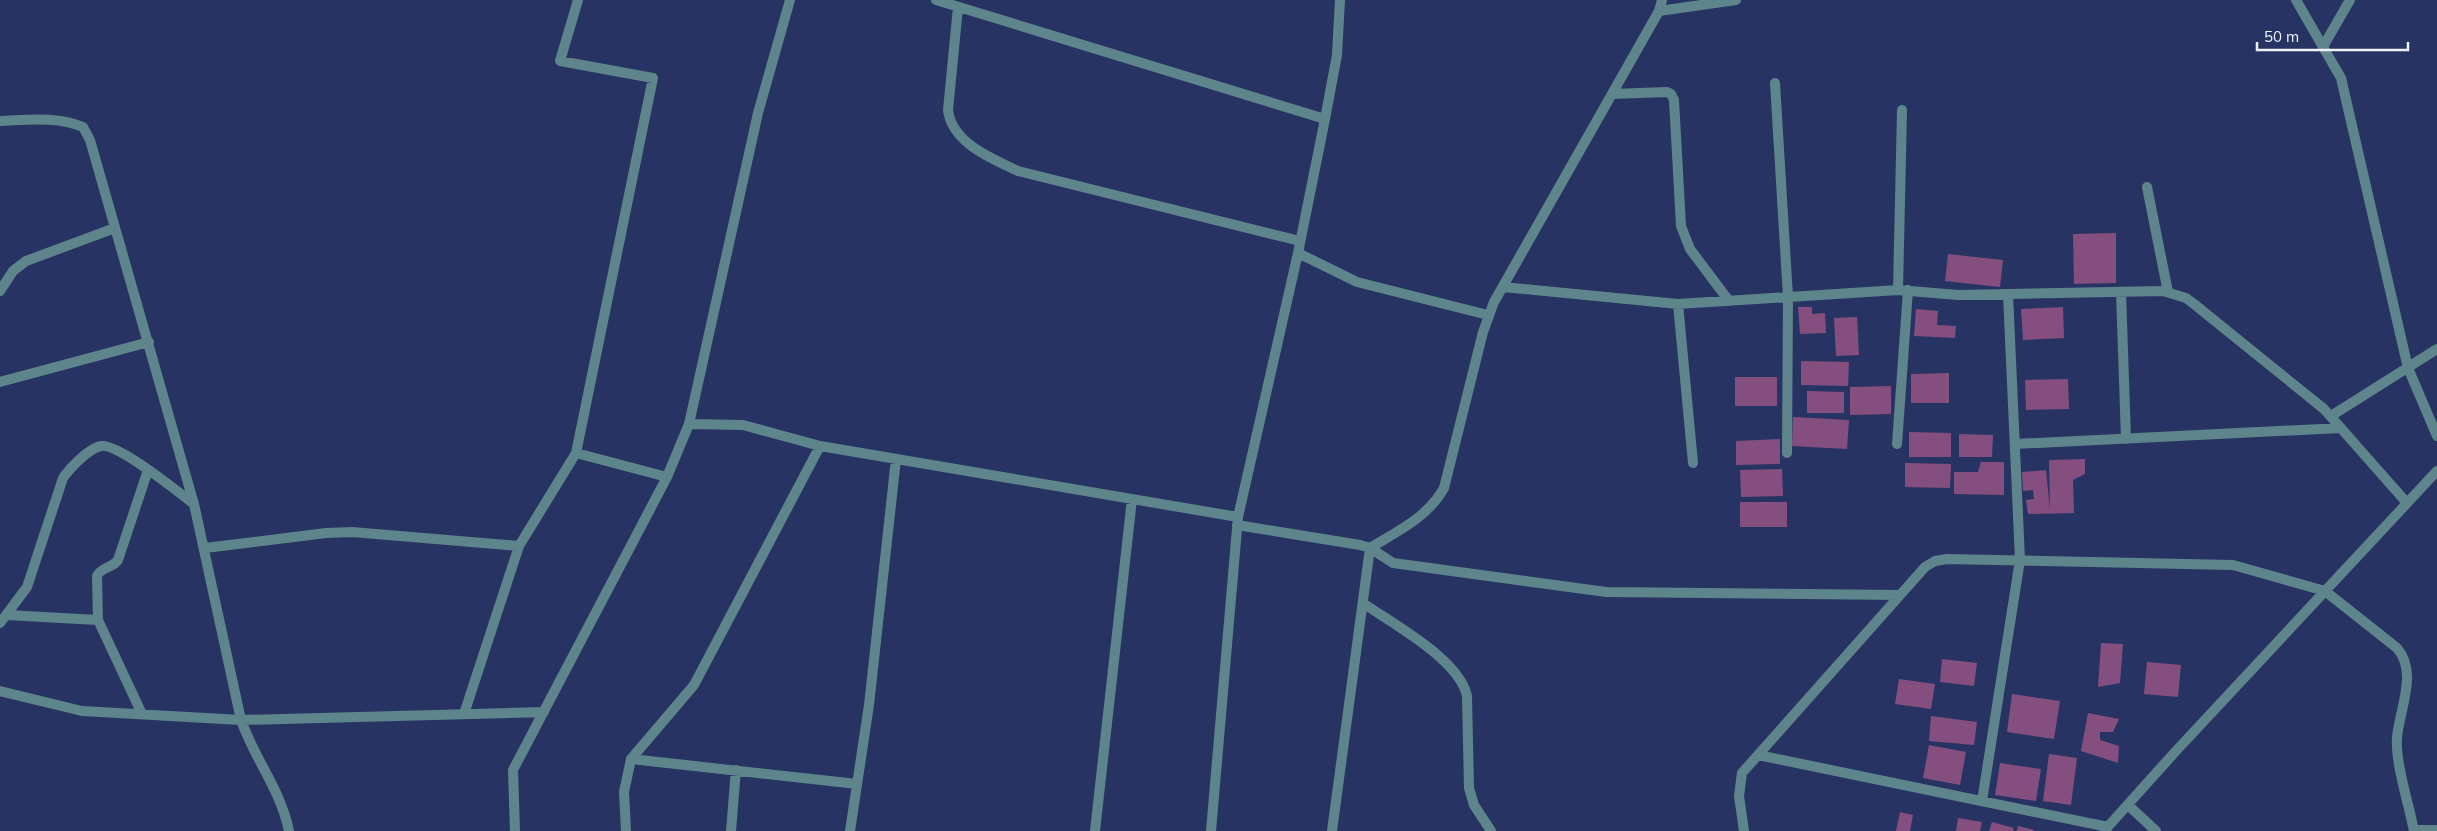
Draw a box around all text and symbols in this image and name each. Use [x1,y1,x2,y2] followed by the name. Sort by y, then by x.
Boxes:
[2257,20,2408,52] scale bar
[2264,27,2299,46] text: 50 m

